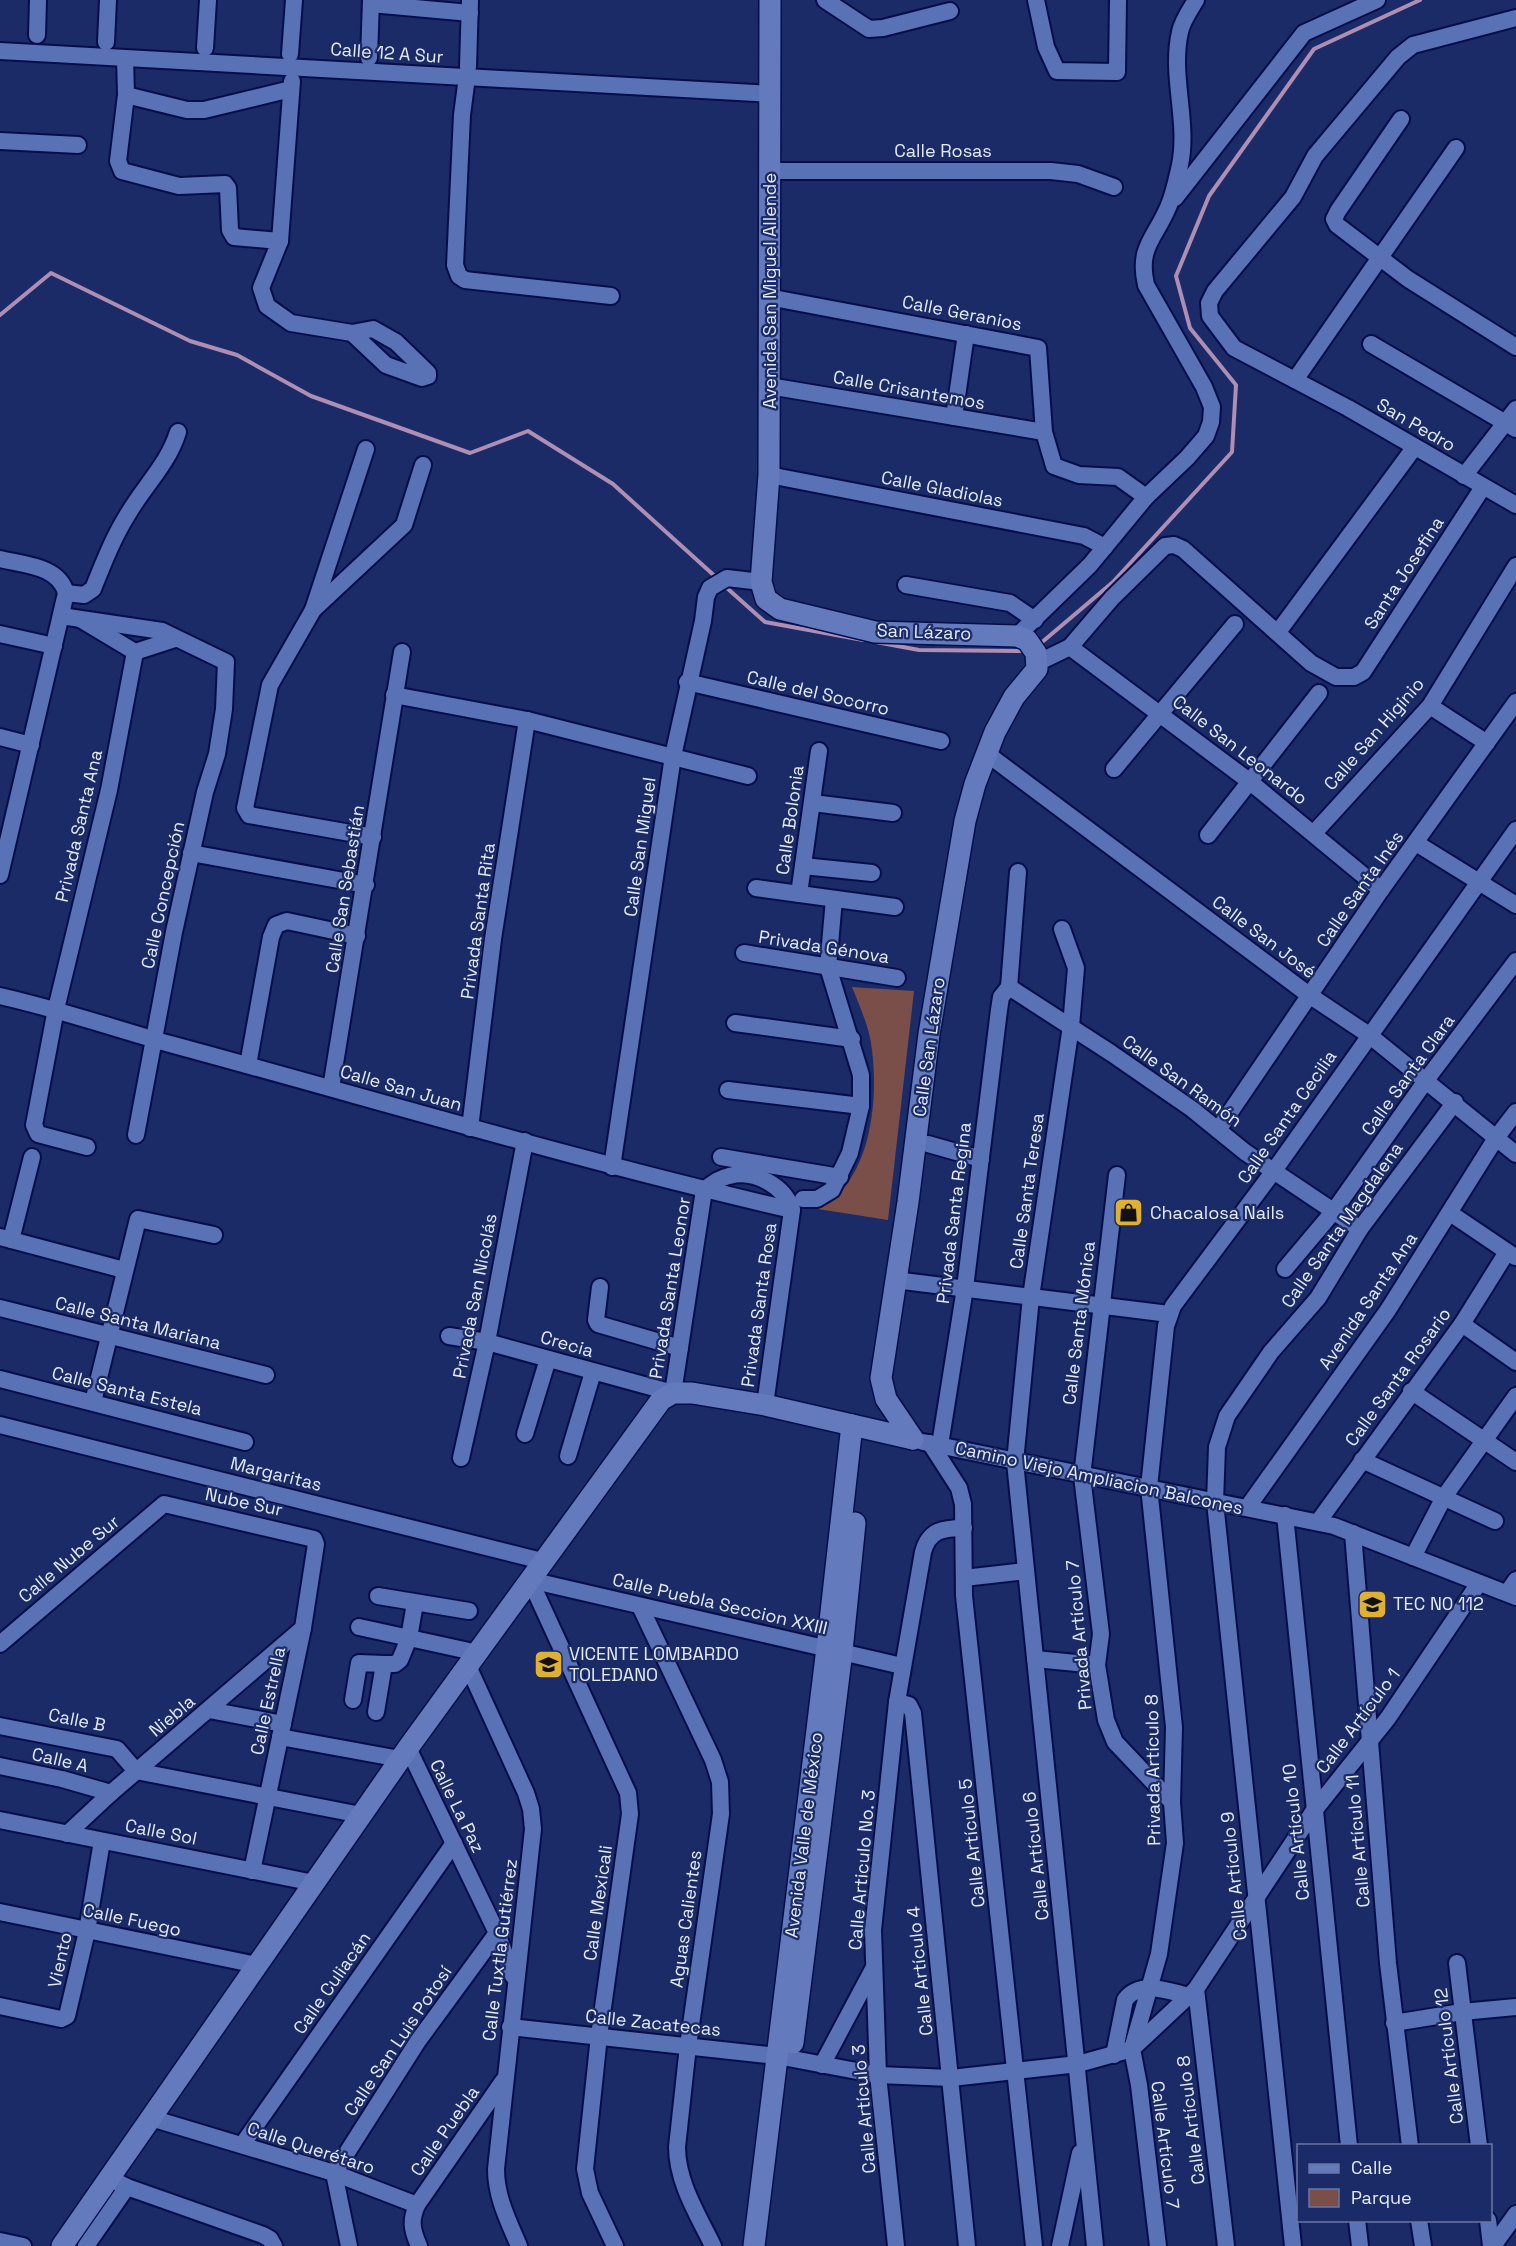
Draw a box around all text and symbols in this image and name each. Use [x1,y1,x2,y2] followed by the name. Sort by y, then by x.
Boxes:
[330,37,445,68] street label: Calle 12 A Sur
[894,139,992,162] street label: Calle Rosas
[758,173,781,409] street label: Avenida San Miguel Allende
[900,290,1024,335] street label: Calle Geranios
[831,365,987,414] street label: Calle Crisantemos
[1373,393,1460,456] street label: San Pedro
[879,465,1005,512] street label: Calle Gladiolas
[1359,512,1449,633] street label: Santa Josefina
[876,618,972,645] street label: San Lázaro
[745,665,892,720] street label: Calle del Socorro
[1318,673,1429,795] street label: Calle San Higinio
[1168,690,1312,810] street label: Calle San Leonardo
[50,747,107,904] street label: Privada Santa Ana
[770,764,809,876] street label: Calle Bolonia
[618,776,661,918] street label: Calle San Miguel
[320,803,369,975] street label: Calle San Sebastián
[136,819,189,971] street label: Calle Concepción
[1311,826,1408,951] street label: Calle Santa Inés
[455,841,500,1001] street label: Privada Santa Rita
[1208,890,1321,983] street label: Calle San José
[757,925,891,968] street label: Privada Génova
[907,976,950,1118] street label: Calle San Lázaro
[1356,1009,1459,1140] street label: Calle Santa Clara
[1118,1029,1247,1132] street label: Calle San Ramón
[1232,1045,1341,1188] street label: Calle Santa Cecilia
[338,1059,465,1116] street label: Calle San Juan
[1004,1111,1049,1270] street label: Calle Santa Teresa
[931,1121,976,1305] street label: Privada Santa Regina
[1276,1137,1408,1312] street label: Calle Santa Magdalena
[644,1195,695,1381] street label: Privada Santa Leonor
[1113,1197,1145,1229] shop icon: Chacalosa Nails
[1150,1201,1284,1224] place label: Chacalosa Nails
[447,1211,502,1380] street label: Privada San Nicolás
[736,1221,781,1389] street label: Privada Santa Rosa
[1313,1228,1422,1374] street label: Avenida Santa Ana
[1057,1240,1100,1406] street label: Calle Santa Mónica
[53,1291,223,1354] street label: Calle Santa Mariana
[1340,1303,1456,1451] street label: Calle Santa Rosario
[538,1325,596,1362] street label: Crecia
[50,1361,205,1420] street label: Calle Santa Estela
[953,1436,1245,1519] street label: Camino Viejo Ampliacion Balcones
[228,1451,324,1496] street label: Margaritas
[203,1482,285,1521] street label: Nube Sur
[14,1510,124,1608] street label: Calle Nube Sur
[1060,1559,1097,1711] street label: Privada Artículo 7
[610,1568,830,1639] street label: Calle Puebla Seccion XXIII
[1356,1588,1388,1620] school or university icon: TEC N0 112
[1393,1592,1484,1615] place label: TEC N0 112
[569,1642,739,1686] place label: VICENTE LOMBARDO TOLEDANO
[245,1645,290,1757] street label: Calle Estrella
[532,1648,564,1680] school or university icon: VICENTE LOMBARDO TOLEDANO
[1310,1663,1405,1778] street label: Calle Artículo 1
[144,1690,200,1742] street label: Niebla
[1140,1694,1165,1846] street label: Privada Artículo 8
[46,1703,108,1736] street label: Calle B
[779,1731,828,1939] street label: Avenida Valle de México
[30,1742,91,1777] street label: Calle A
[425,1755,490,1856] street label: Calle La Paz
[1277,1762,1314,1902] street label: Calle Artículo 10
[1340,1774,1375,1909] street label: Calle Artículo 11
[953,1778,990,1909] street label: Calle Artículo 5
[843,1789,880,1951] street label: Calle Articulo No. 3
[1017,1790,1054,1922] street label: Calle Artículo 6
[1215,1810,1252,1942] street label: Calle Artículo 9
[123,1813,199,1850] street label: Calle Sol
[578,1844,617,1962] street label: Calle Mexicali
[664,1849,707,1989] street label: Aguas Calientes
[477,1858,522,2042] street label: Calle Tuxtla Gutiérrez
[81,1898,183,1941] street label: Calle Fuego
[901,1905,938,2037] street label: Calle Artículo 4
[288,1927,375,2038] street label: Calle Culiacán
[42,1930,77,1990] street label: Viento
[339,1961,457,2120] street label: Calle San Luis Potosí
[1429,1987,1468,2125] street label: Calle Artículo 12
[584,2004,722,2041] street label: Calle Zacatecas
[846,2044,881,2175] street label: Calle Artículo 3
[1171,2054,1210,2186] street label: Calle Artículo 8
[1146,2080,1185,2210] street label: Calle Artículo 7
[405,2081,484,2180] street label: Calle Puebla
[245,2116,378,2179] street label: Calle Querétaro
[1297,2144,1492,2222] legend
[1351,2156,1392,2179] text: Calle
[1351,2186,1412,2209] text: Parque

